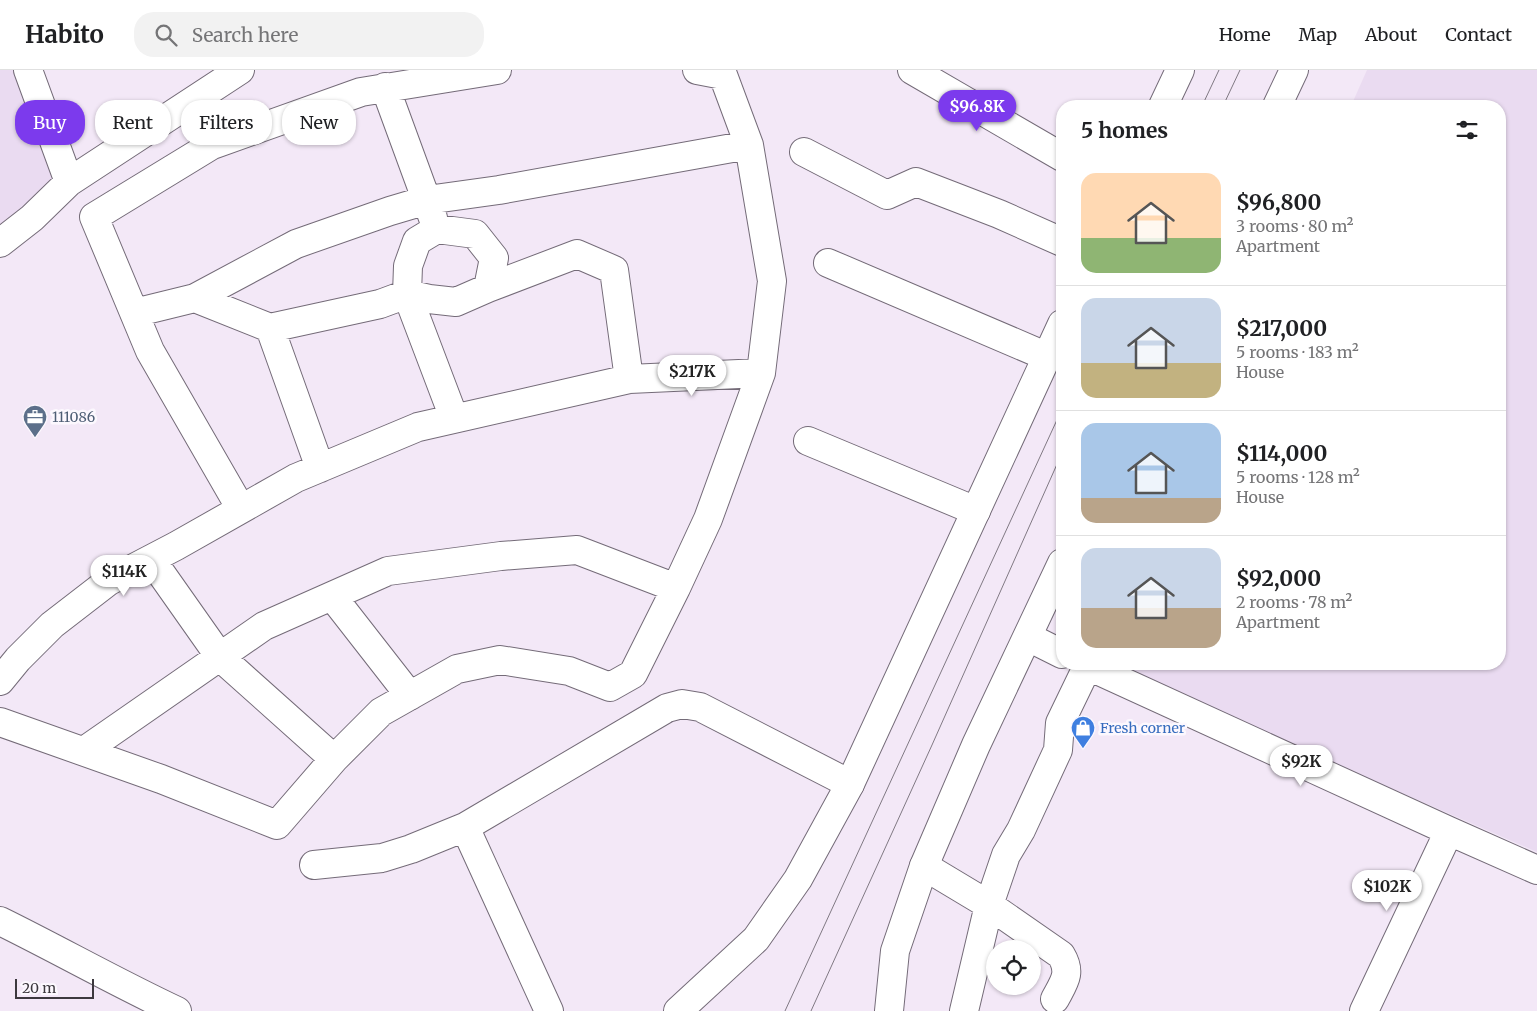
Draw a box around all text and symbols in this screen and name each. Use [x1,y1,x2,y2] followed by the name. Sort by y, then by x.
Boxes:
[134,12,484,57] search box
[25,19,104,50] text: Habito
[152,21,180,49] icon: search
[192,23,298,47] text: Search here
[1219,23,1271,46] text: Home
[1299,23,1337,46] text: Map
[1365,23,1417,46] text: About
[1445,23,1512,46] text: Contact
[936,90,1018,132] pin: $96.8K
[949,96,1005,116] text: $96.8K
[15,100,85,145] chip: Buy
[95,100,171,145] chip: Rent
[181,100,272,145] chip: Filters
[282,100,356,145] chip: New
[1453,116,1481,144] icon: filters
[1081,117,1168,144] text: 5 homes
[1236,189,1321,216] text: $96,800
[1121,193,1181,253] icon: home
[1236,216,1353,236] text: 3 rooms · 80 m²
[1236,236,1320,256] text: Apartment
[1236,315,1327,342] text: $217,000
[1121,318,1181,378] icon: home
[1236,342,1359,362] text: 5 rooms · 183 m²
[657,354,727,397] pin: $217K
[668,361,716,381] text: $217K
[1236,362,1284,382] text: House
[22,404,48,438] office icon: 111086
[52,408,95,426] place label: 111086
[1236,440,1328,467] text: $114,000
[1121,443,1181,503] icon: home
[1236,467,1360,487] text: 5 rooms · 128 m²
[1236,487,1284,507] text: House
[89,554,159,597] pin: $114K
[101,561,147,581] text: $114K
[1236,565,1321,592] text: $92,000
[1121,568,1181,628] icon: home
[1236,592,1352,612] text: 2 rooms · 78 m²
[1236,612,1320,632] text: Apartment
[1070,715,1096,749] shop icon: Fresh corner
[1100,719,1185,737] place label: Fresh corner
[1271,744,1331,787] pin: $92K
[1281,751,1321,771] text: $92K
[1352,870,1422,912] pin: $102K
[1363,876,1411,896] text: $102K
[986,940,1041,995] map controls
[986,940,1041,995] button: locate
[15,976,94,999] scale bar
[22,979,56,997] text: 20 m

